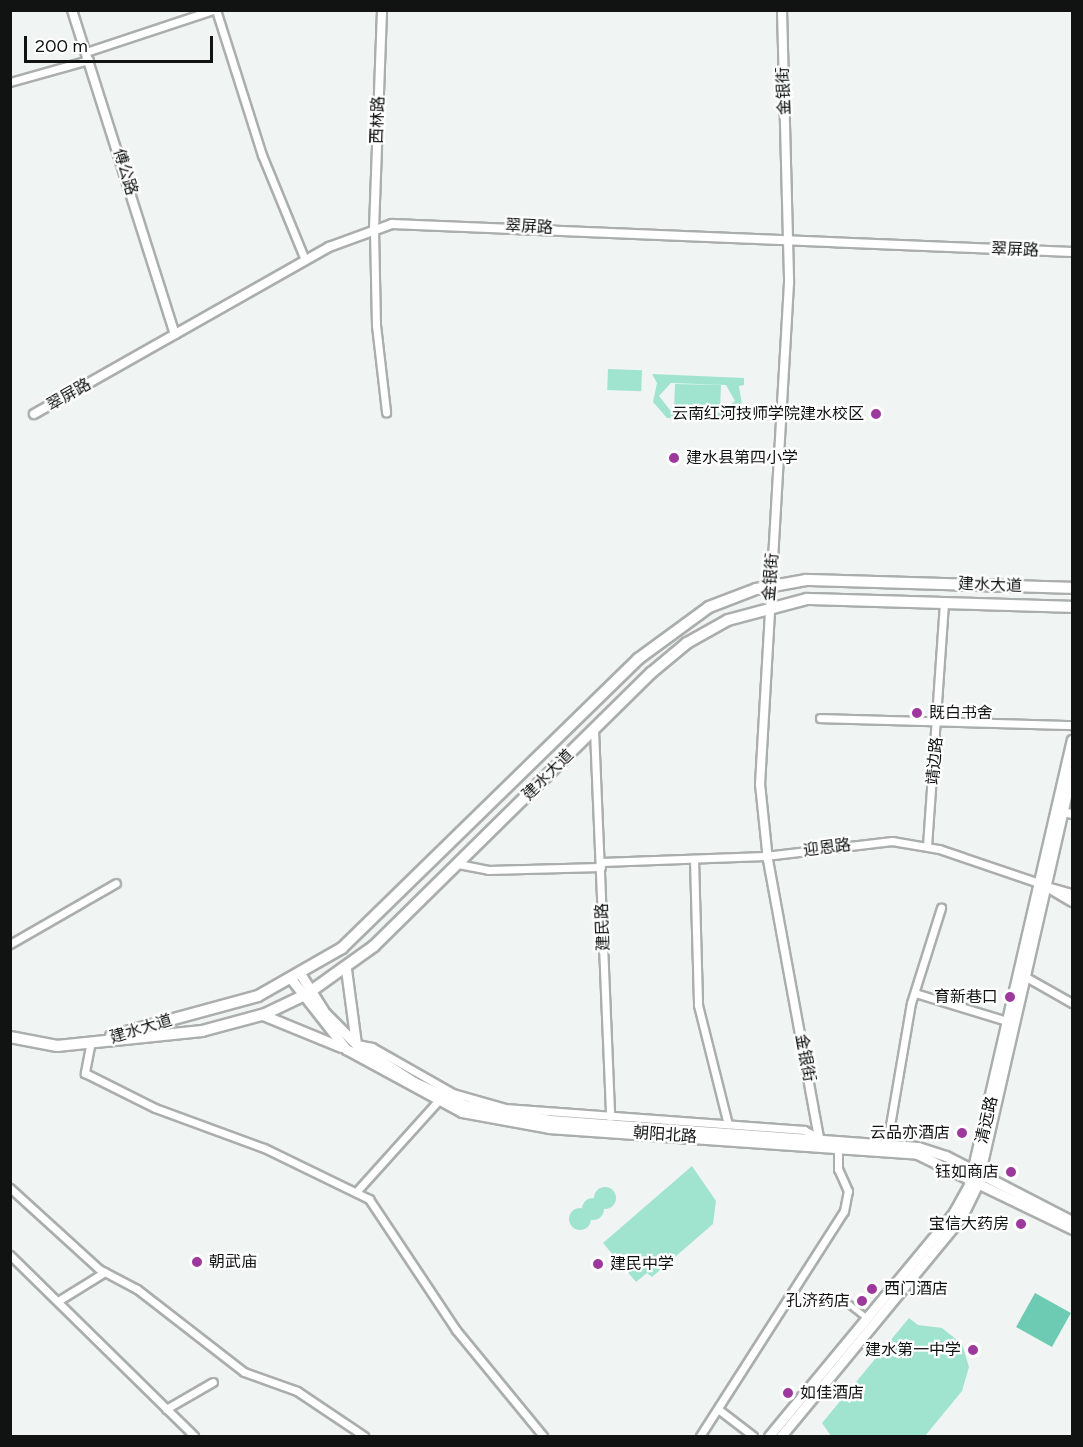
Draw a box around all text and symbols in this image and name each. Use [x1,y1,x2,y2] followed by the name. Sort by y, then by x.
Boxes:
[27,24,216,62] scale bar
[35,35,88,57] text: 200 m
[774,67,794,115] street label: 金银街
[368,96,388,144] street label: 西林路
[109,146,141,198] street label: 傅公路
[505,216,553,238] street label: 翠屏路
[991,240,1039,260] street label: 翠屏路
[43,375,95,415] street label: 翠屏路
[672,404,864,424] place label: 云南红河技师学院建水校区
[869,407,883,421] marker: 云南红河技师学院建水校区
[686,448,798,468] place label: 建水县第四小学
[667,451,681,465] marker: 建水县第四小学
[759,552,783,602] street label: 金银街
[958,574,1022,596] street label: 建水大道
[929,703,993,723] place label: 既白书舍
[910,706,924,720] marker: 既白书舍
[923,736,947,786] street label: 靖边路
[519,746,577,804] street label: 建水大道
[802,836,852,860] street label: 迎恩路
[593,903,613,951] street label: 建民路
[934,987,998,1007] place label: 育新巷口
[1003,990,1017,1004] marker: 育新巷口
[108,1010,174,1048] street label: 建水大道
[791,1033,819,1083] street label: 金银街
[972,1094,1002,1146] street label: 清远路
[632,1123,698,1147] street label: 朝阳北路
[870,1123,950,1143] place label: 云品亦酒店
[955,1126,969,1140] marker: 云品亦酒店
[935,1162,999,1182] place label: 钰如商店
[1004,1165,1018,1179] marker: 钰如商店
[929,1214,1009,1234] place label: 宝信大药房
[1014,1217,1028,1231] marker: 宝信大药房
[209,1252,257,1272] place label: 朝武庙
[610,1254,674,1274] place label: 建民中学
[190,1255,204,1269] marker: 朝武庙
[591,1257,605,1271] marker: 建民中学
[884,1279,948,1299] place label: 西门酒店
[865,1282,879,1296] marker: 西门酒店
[786,1291,850,1311] place label: 孔济药店
[855,1294,869,1308] marker: 孔济药店
[865,1340,961,1360] place label: 建水第一中学
[966,1343,980,1357] marker: 建水第一中学
[800,1383,864,1403] place label: 如佳酒店
[781,1386,795,1400] marker: 如佳酒店

